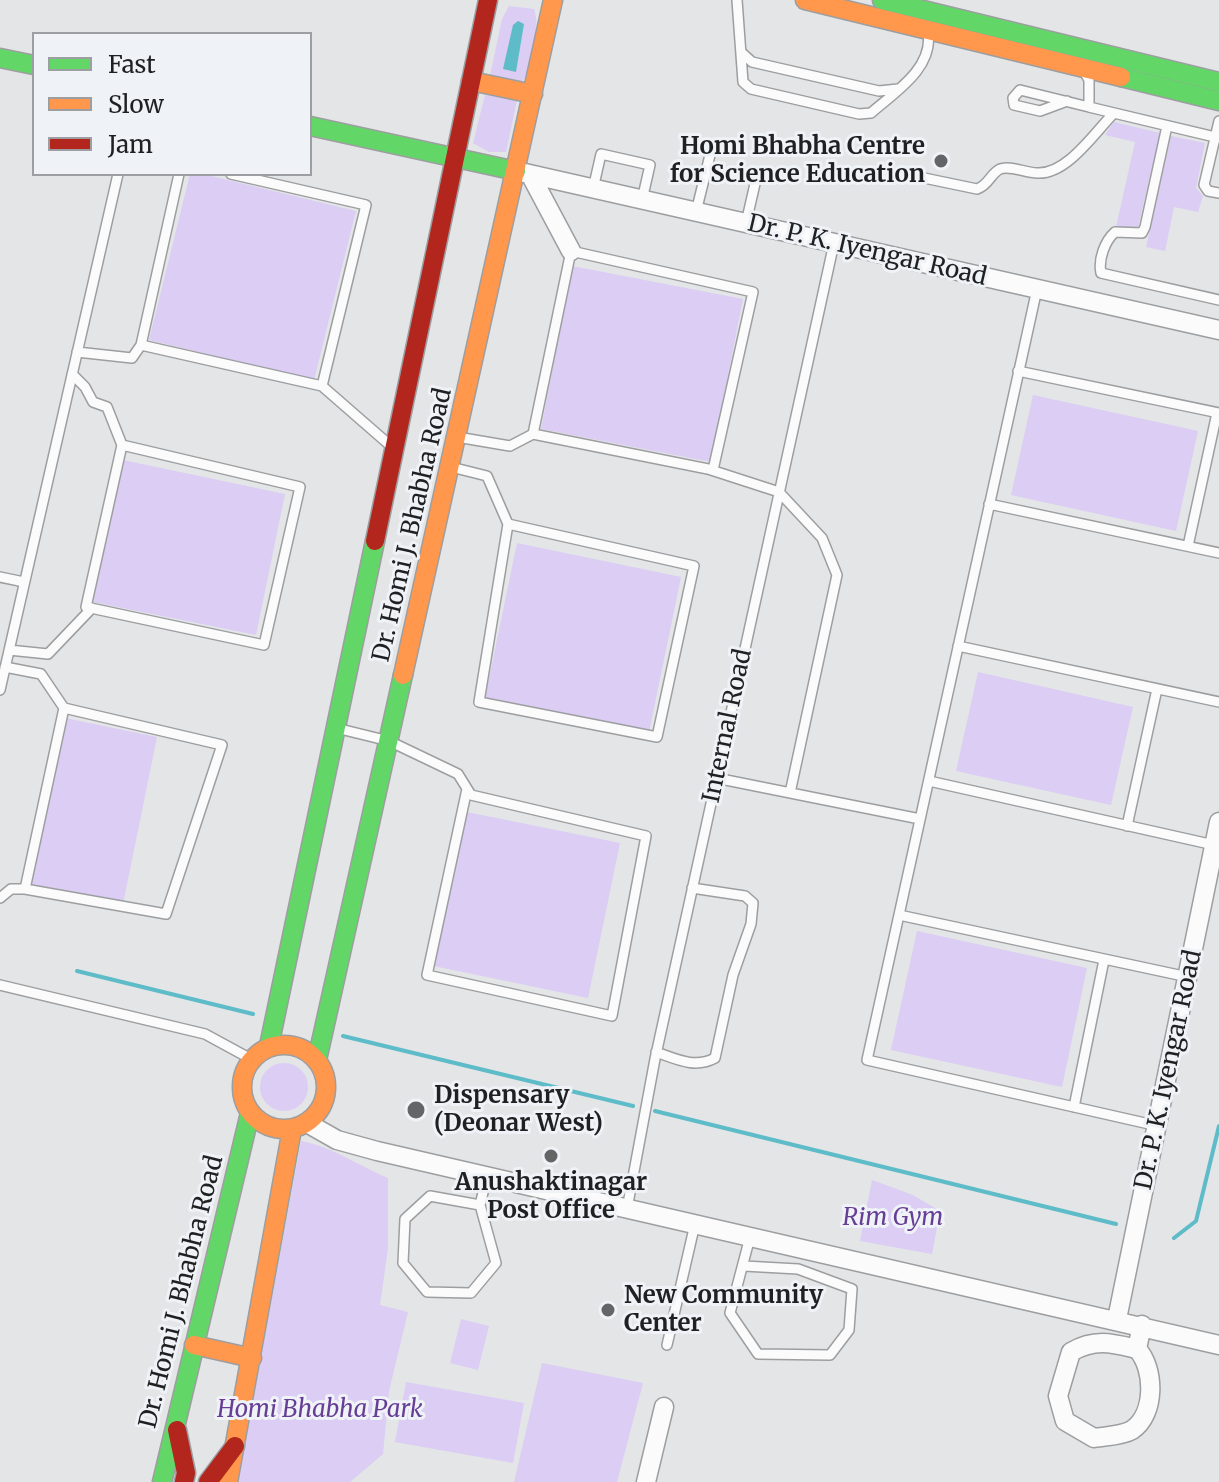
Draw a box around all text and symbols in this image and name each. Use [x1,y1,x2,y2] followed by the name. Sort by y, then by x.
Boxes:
[32,32,312,176] legend
[108,49,156,80] text: Fast
[108,89,164,120] text: Slow
[108,129,153,160] text: Jam
[670,133,925,189] place label: Homi Bhabha Centre for Science Education
[932,152,950,170] marker: Homi Bhabha Centre for Science Education
[745,209,989,293] street label: Dr. P. K. Iyengar Road
[367,385,459,665] street label: Dr. Homi J. Bhabha Road
[698,646,758,806] street label: Internal Road
[1130,948,1208,1192] street label: Dr. P. K. Iyengar Road
[434,1082,603,1138] place label: Dispensary (Deonar West)
[405,1099,427,1121] marker: Dispensary (Deonar West)
[542,1147,560,1165] marker: Anushaktinagar Post Office
[134,1153,230,1431] street label: Dr. Homi J. Bhabha Road
[455,1169,647,1225] place label: Anushaktinagar Post Office
[843,1204,943,1232] park label: Rim Gym
[624,1282,823,1338] place label: New Community Center
[599,1301,617,1319] marker: New Community Center
[217,1396,423,1424] park label: Homi Bhabha Park

